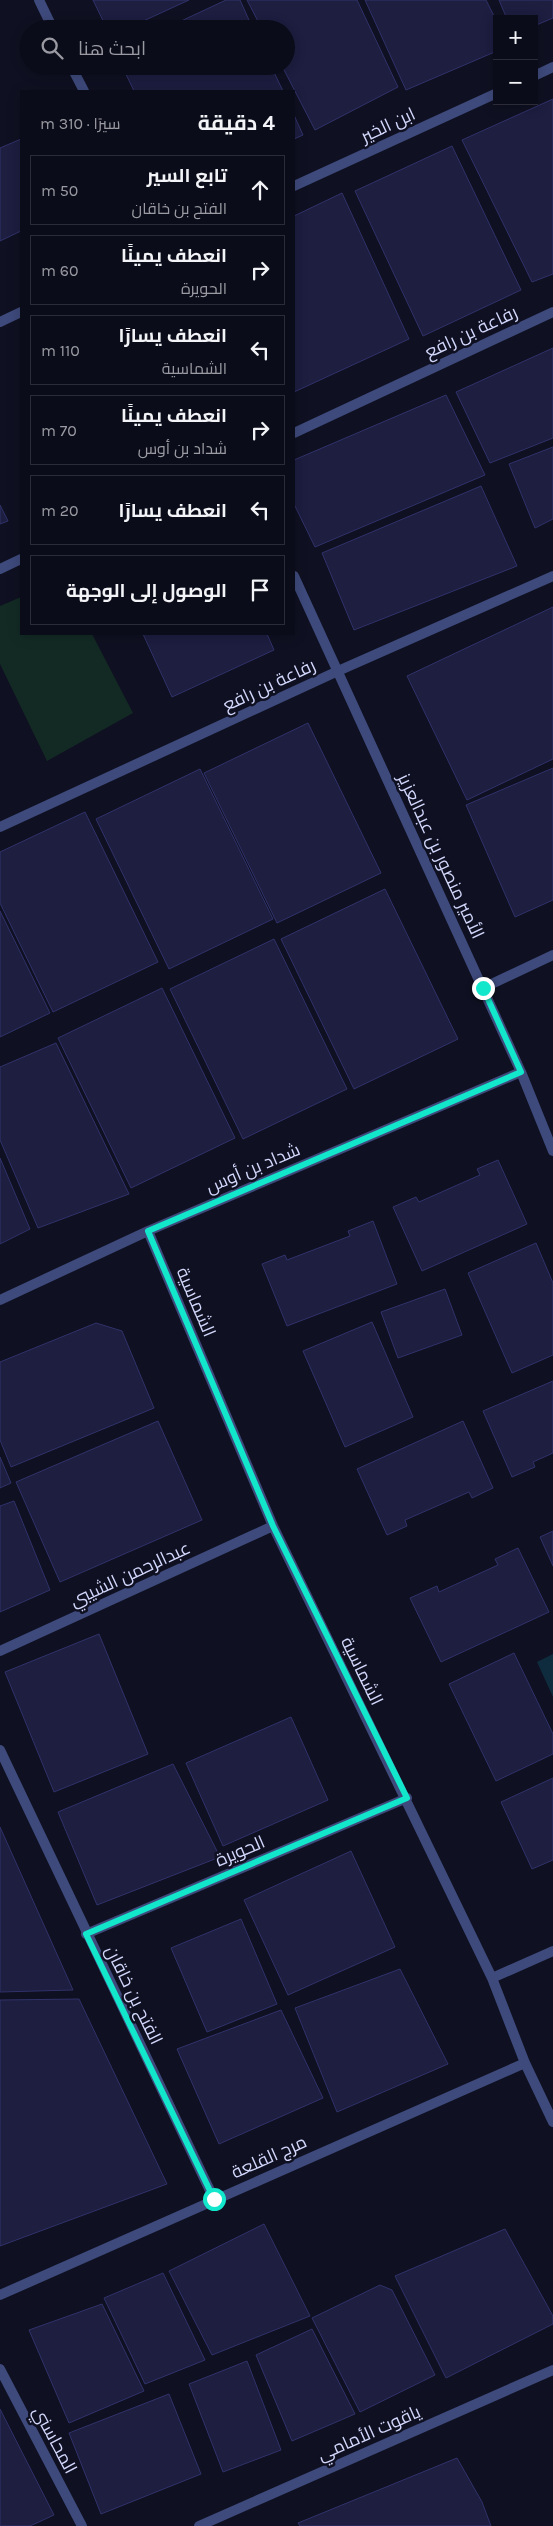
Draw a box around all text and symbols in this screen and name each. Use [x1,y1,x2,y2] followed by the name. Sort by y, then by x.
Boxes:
[493,15,538,105] map controls
[493,15,538,60] button: +
[20,20,295,75] search box
[38,34,66,62] icon: search
[78,38,146,60] text: ابحث هنا
[493,60,538,105] button: −
[356,103,419,148] street label: ابن الخير
[198,111,275,135] text: 4 دقيقة
[40,114,121,133] text: سيرًا · 310 m
[147,165,227,187] text: تابع السير
[246,176,274,204] icon: ahead
[41,181,78,200] text: 50 m
[132,199,227,218] text: الفتح بن خاقان
[121,245,227,267] text: انعطف يمينًا
[246,256,274,284] icon: right
[41,261,78,280] text: 60 m
[181,279,227,298] text: الحويرة
[421,301,521,364] street label: رفاعة بن رافع
[119,325,227,347] text: انعطف يسارًا
[246,336,274,364] icon: left
[41,341,80,360] text: 110 m
[162,359,227,378] text: الشماسية
[121,405,227,427] text: انعطف يمينًا
[246,416,274,444] icon: right
[41,421,77,440] text: 70 m
[138,439,227,458] text: شداد بن أوس
[246,496,274,524] icon: left
[119,500,227,522] text: انعطف يسارًا
[41,501,79,520] text: 20 m
[246,576,274,604] icon: arrive
[66,580,227,602] text: الوصول إلى الوجهة
[219,654,319,717] street label: رفاعة بن رافع
[393,769,489,942] street label: الأمير منصور بن عبدالعزيز
[472,977,495,1000] route end
[202,1138,304,1198] street label: شداد بن أوس
[172,1264,220,1340] street label: الشماسية
[66,1536,195,1614] street label: عبدالرحمن الشيبي
[336,1633,388,1709] street label: الشماسية
[212,1831,268,1871] street label: الحويرة
[100,1942,167,2049] street label: الفتح بن خاقان
[228,2131,311,2184] street label: مرج القلعة
[203,2188,226,2211] route start
[314,2400,425,2468] street label: ياقوت الأمامي
[26,2403,82,2479] street label: المحاسني

